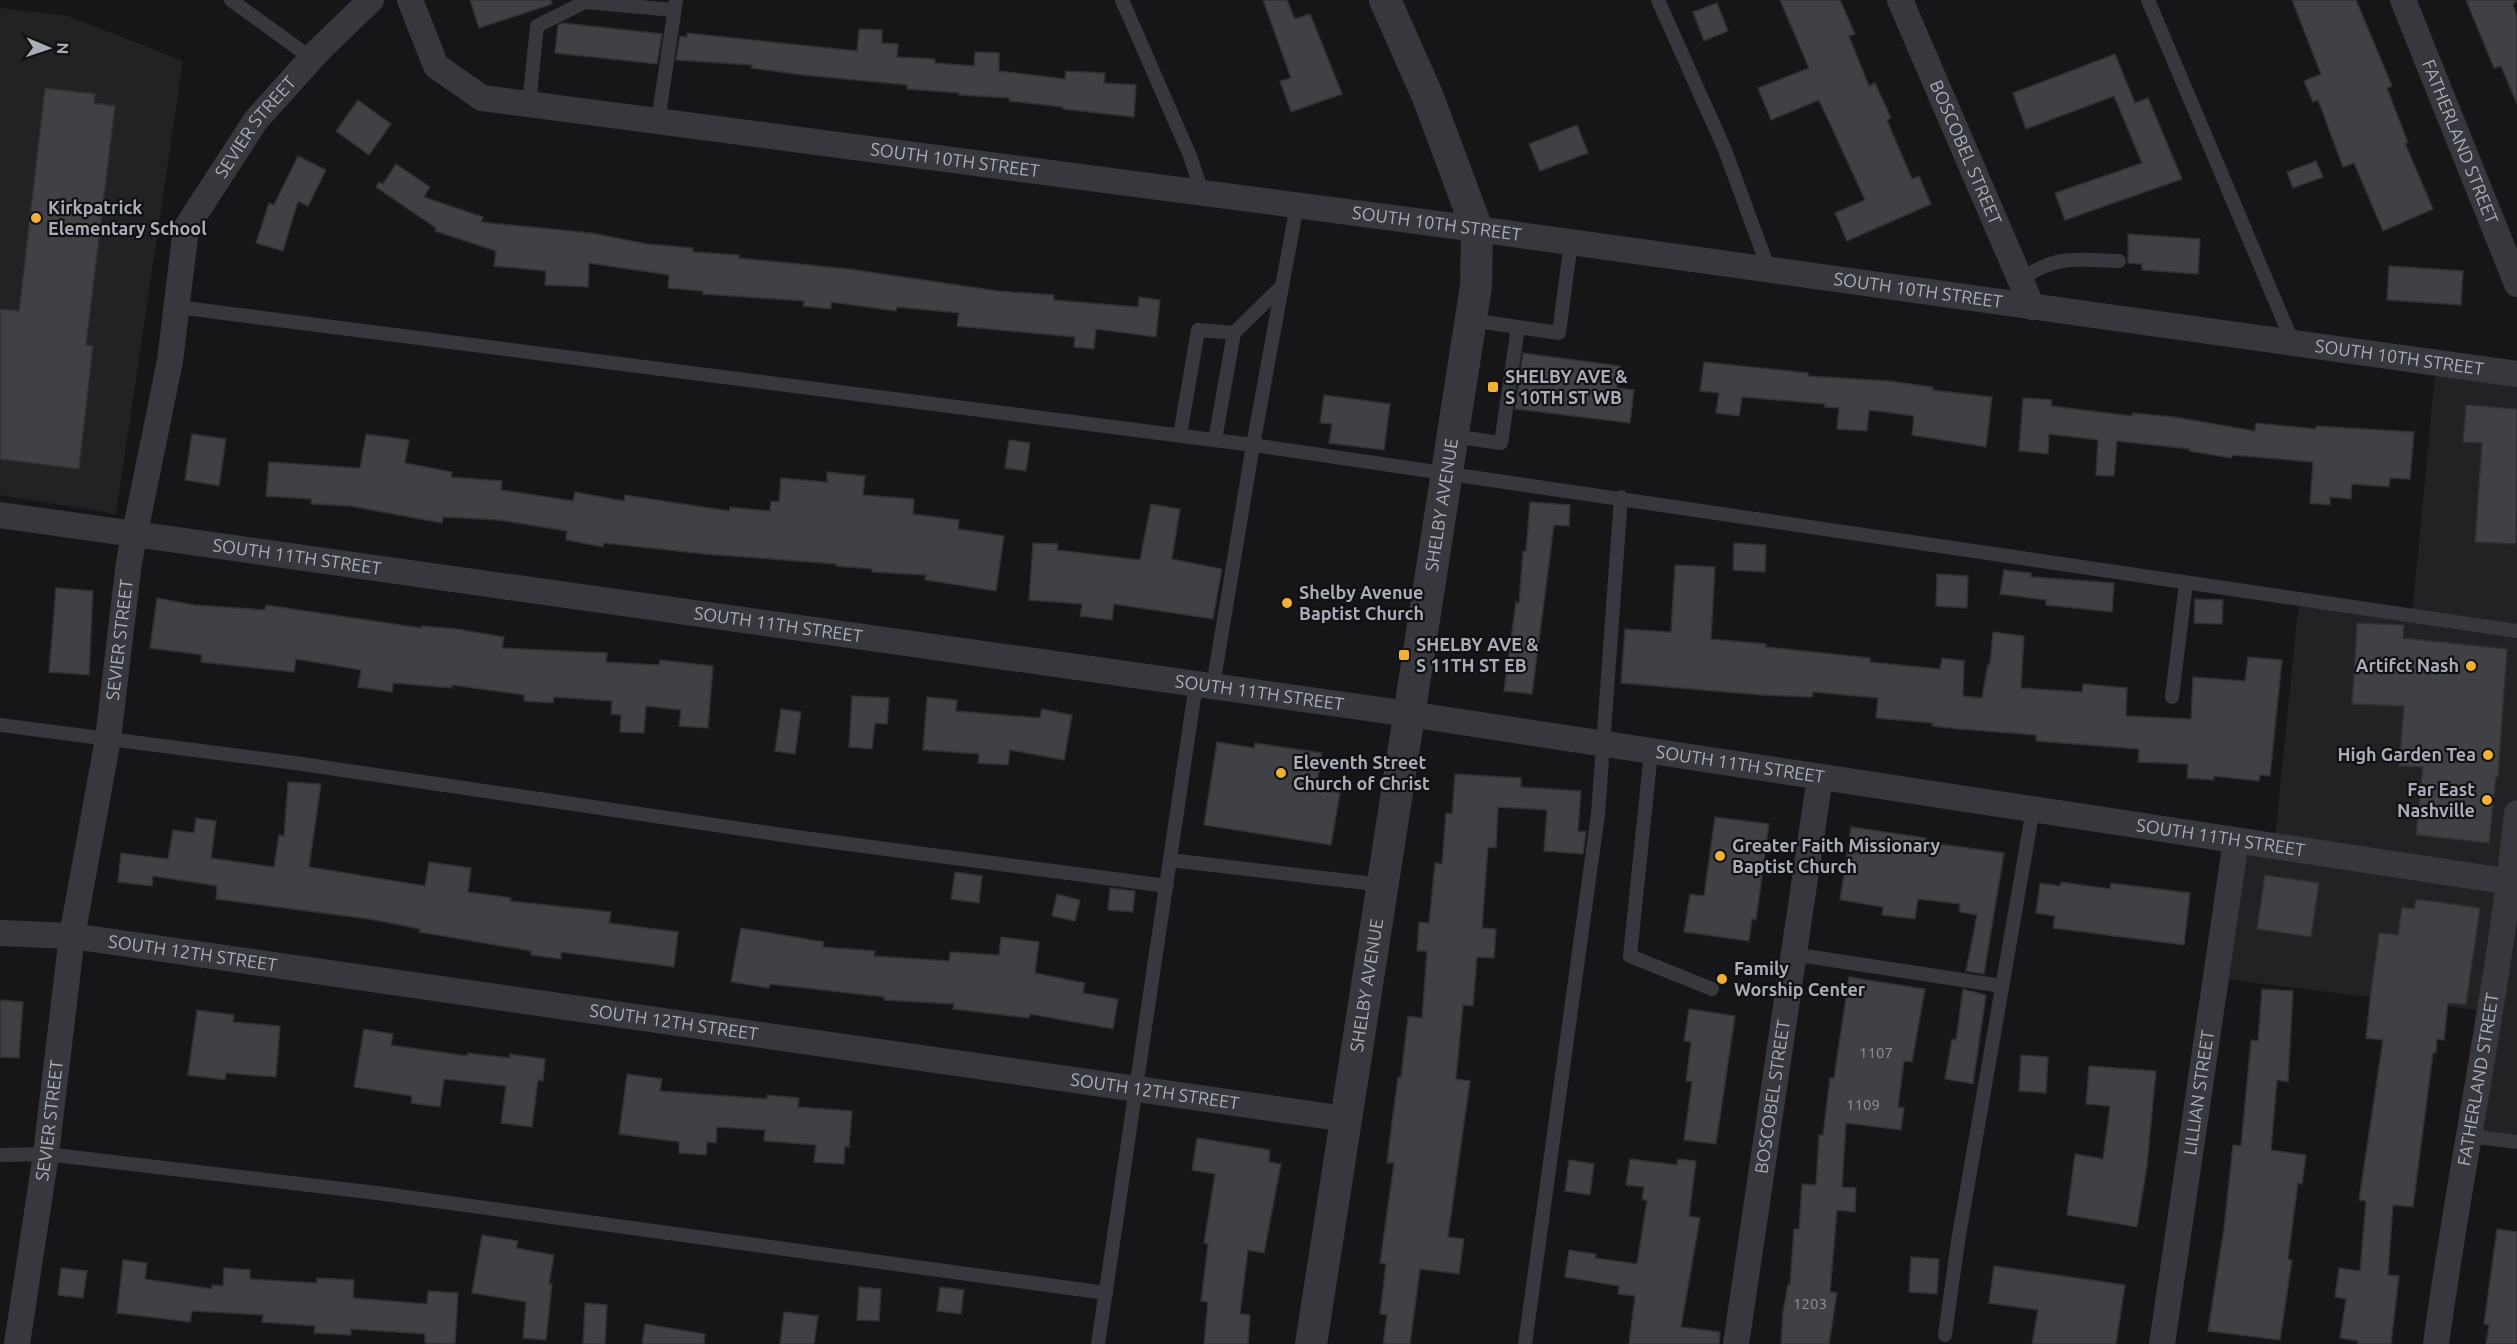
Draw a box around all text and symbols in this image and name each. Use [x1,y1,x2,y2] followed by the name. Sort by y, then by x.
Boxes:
[18,18,78,78] north arrow
[54,42,72,55] text: N
[2419,56,2503,227] street label: FATHERLAND STREET
[210,72,299,181] street label: SEVIER STREET
[1927,77,2006,227] street label: BOSCOBEL STREET
[869,138,1041,180] street label: SOUTH 10TH STREET
[48,197,207,238] place label: Kirkpatrick Elementary School
[1351,202,1523,244] street label: SOUTH 10TH STREET
[29,211,43,225] marker: Kirkpatrick Elementary School
[1833,268,2004,311] street label: SOUTH 10TH STREET
[2314,335,2485,378] street label: SOUTH 10TH STREET
[1505,366,1628,407] place label: SHELBY AVE & S 10TH ST WB
[1486,380,1500,394] marker: SHELBY AVE & S 10TH ST WB
[1421,437,1461,573] street label: SHELBY AVENUE
[211,534,383,578] street label: SOUTH 11TH STREET
[102,578,136,701] street label: SEVIER STREET
[1299,582,1424,623] place label: Shelby Avenue Baptist Church
[1280,596,1294,610] marker: Shelby Avenue Baptist Church
[693,602,864,646] street label: SOUTH 11TH STREET
[1416,634,1539,675] place label: SHELBY AVE & S 11TH ST EB
[1397,648,1411,662] marker: SHELBY AVE & S 11TH ST EB
[2356,655,2459,675] place label: Artifct Nash
[2464,659,2478,673] marker: Artifct Nash
[1174,670,1345,714] street label: SOUTH 11TH STREET
[1655,741,1826,786] street label: SOUTH 11TH STREET
[2337,744,2476,764] place label: High Garden Tea
[2481,748,2495,762] marker: High Garden Tea
[1293,752,1430,793] place label: Eleventh Street Church of Christ
[1274,766,1288,780] marker: Eleventh Street Church of Christ
[2397,779,2475,820] place label: Far East Nashville
[2480,793,2494,807] marker: Far East Nashville
[2135,814,2306,860] street label: SOUTH 11TH STREET
[1732,835,1940,876] place label: Greater Faith Missionary Baptist Church
[1713,849,1727,863] marker: Greater Faith Missionary Baptist Church
[1346,917,1386,1053] street label: SHELBY AVENUE
[107,930,279,974] street label: SOUTH 12TH STREET
[1734,958,1866,999] place label: Family Worship Center
[1715,972,1729,986] marker: Family Worship Center
[2453,991,2502,1167] street label: FATHERLAND STREET
[588,999,760,1043] street label: SOUTH 12TH STREET
[1750,1018,1793,1175] street label: BOSCOBEL STREET
[2179,1029,2217,1156] street label: LILLIAN STREET
[1859,1044,1893,1061] house number: 1107
[31,1059,66,1182] street label: SEVIER STREET
[1069,1069,1241,1113] street label: SOUTH 12TH STREET
[1846,1096,1880,1113] house number: 1109
[1793,1295,1827,1312] house number: 1203

